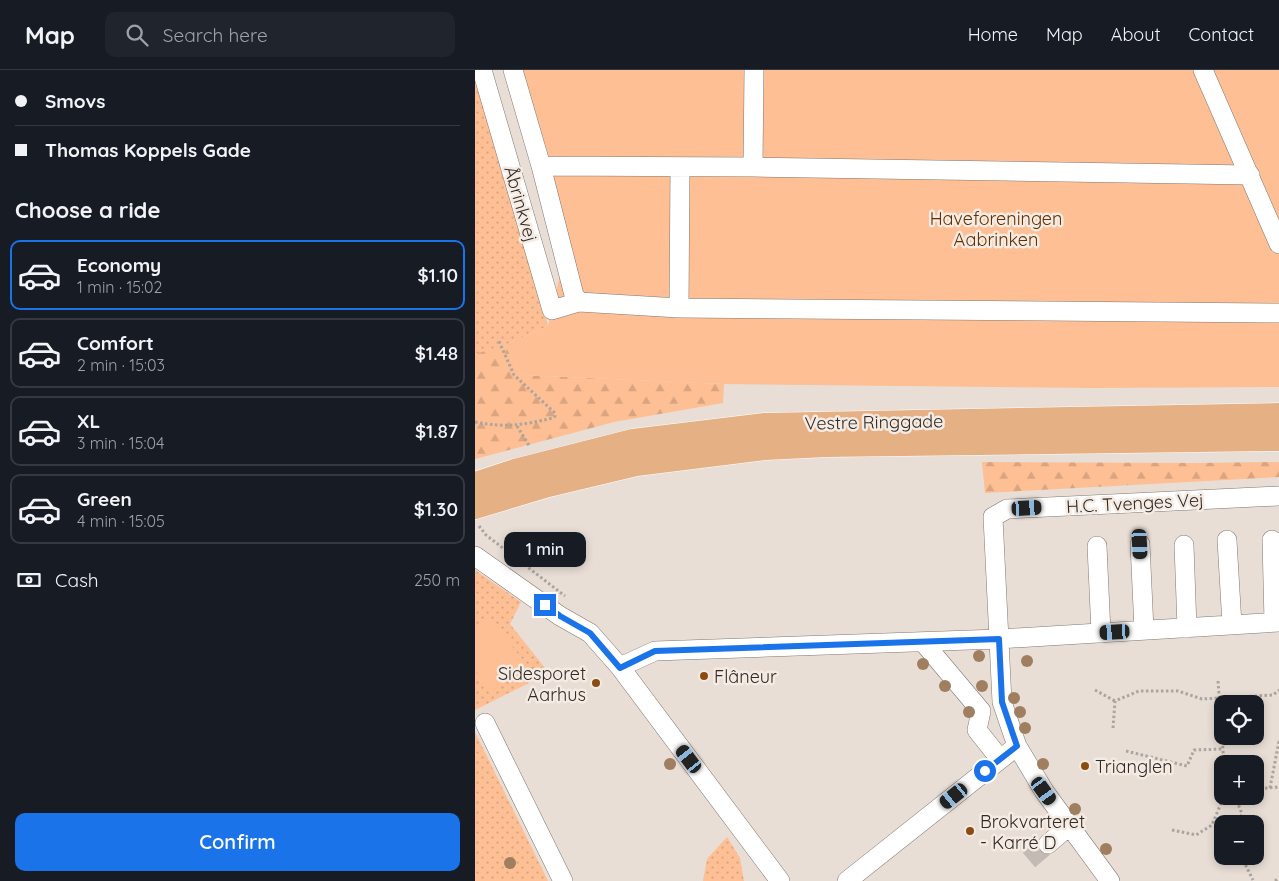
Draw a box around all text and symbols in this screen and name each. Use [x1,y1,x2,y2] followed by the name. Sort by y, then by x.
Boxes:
[105,12,455,57] search box
[25,20,75,50] text: Map
[123,21,151,49] icon: search
[163,23,268,47] text: Search here
[968,23,1018,46] text: Home
[1046,23,1083,46] text: Map
[1111,23,1161,46] text: About
[1189,23,1254,46] text: Contact
[45,89,105,113] text: Smovs
[45,138,251,162] text: Thomas Koppels Gade
[499,163,543,245] street label: Åbrinkvej
[15,196,160,224] text: Choose a ride
[930,207,1062,251] park label: Haveforeningen Aabrinken
[17,253,62,298] icon: car
[77,253,161,277] text: Economy
[417,263,458,287] text: $1.10
[77,277,162,297] text: 1 min · 15:02
[17,331,62,376] icon: car
[77,331,154,355] text: Comfort
[415,341,458,365] text: $1.48
[77,355,165,375] text: 2 min · 15:03
[17,409,62,454] icon: car
[77,409,100,433] text: XL
[805,409,943,435] street label: Vestre Ringgade
[415,419,458,443] text: $1.87
[77,433,164,453] text: 3 min · 15:04
[17,487,62,532] icon: car
[77,487,132,511] text: Green
[1066,488,1204,518] street label: H.C. Tvenges Vej
[414,497,458,521] text: $1.30
[1011,500,1042,516] car
[77,511,165,531] text: 4 min · 15:05
[1131,529,1148,559] car
[504,532,586,568] callout: 1 min
[526,539,564,559] text: 1 min
[15,566,43,594] icon: cash
[55,568,99,592] text: Cash
[414,570,460,590] text: 250 m
[534,594,556,616] route end
[1099,624,1130,640] car
[498,662,586,706] place label: Sidesporet Aarhus
[714,665,777,688] place label: Flâneur
[698,670,710,682] marker: Flâneur
[590,677,602,689] marker: Sidesporet Aarhus
[1214,695,1264,865] map controls
[1214,695,1264,745] button: locate
[673,743,704,775] car
[1095,755,1173,778] place label: Trianglen
[1214,755,1264,805] button: +
[974,760,996,782] route start
[1079,760,1091,772] marker: Trianglen
[1029,774,1058,808] car
[937,781,970,811] car
[980,810,1085,854] place label: Brokvarteret - Karré D
[15,813,460,871] button: Confirm
[1214,815,1264,865] button: −
[964,825,976,837] marker: Brokvarteret - Karré D

